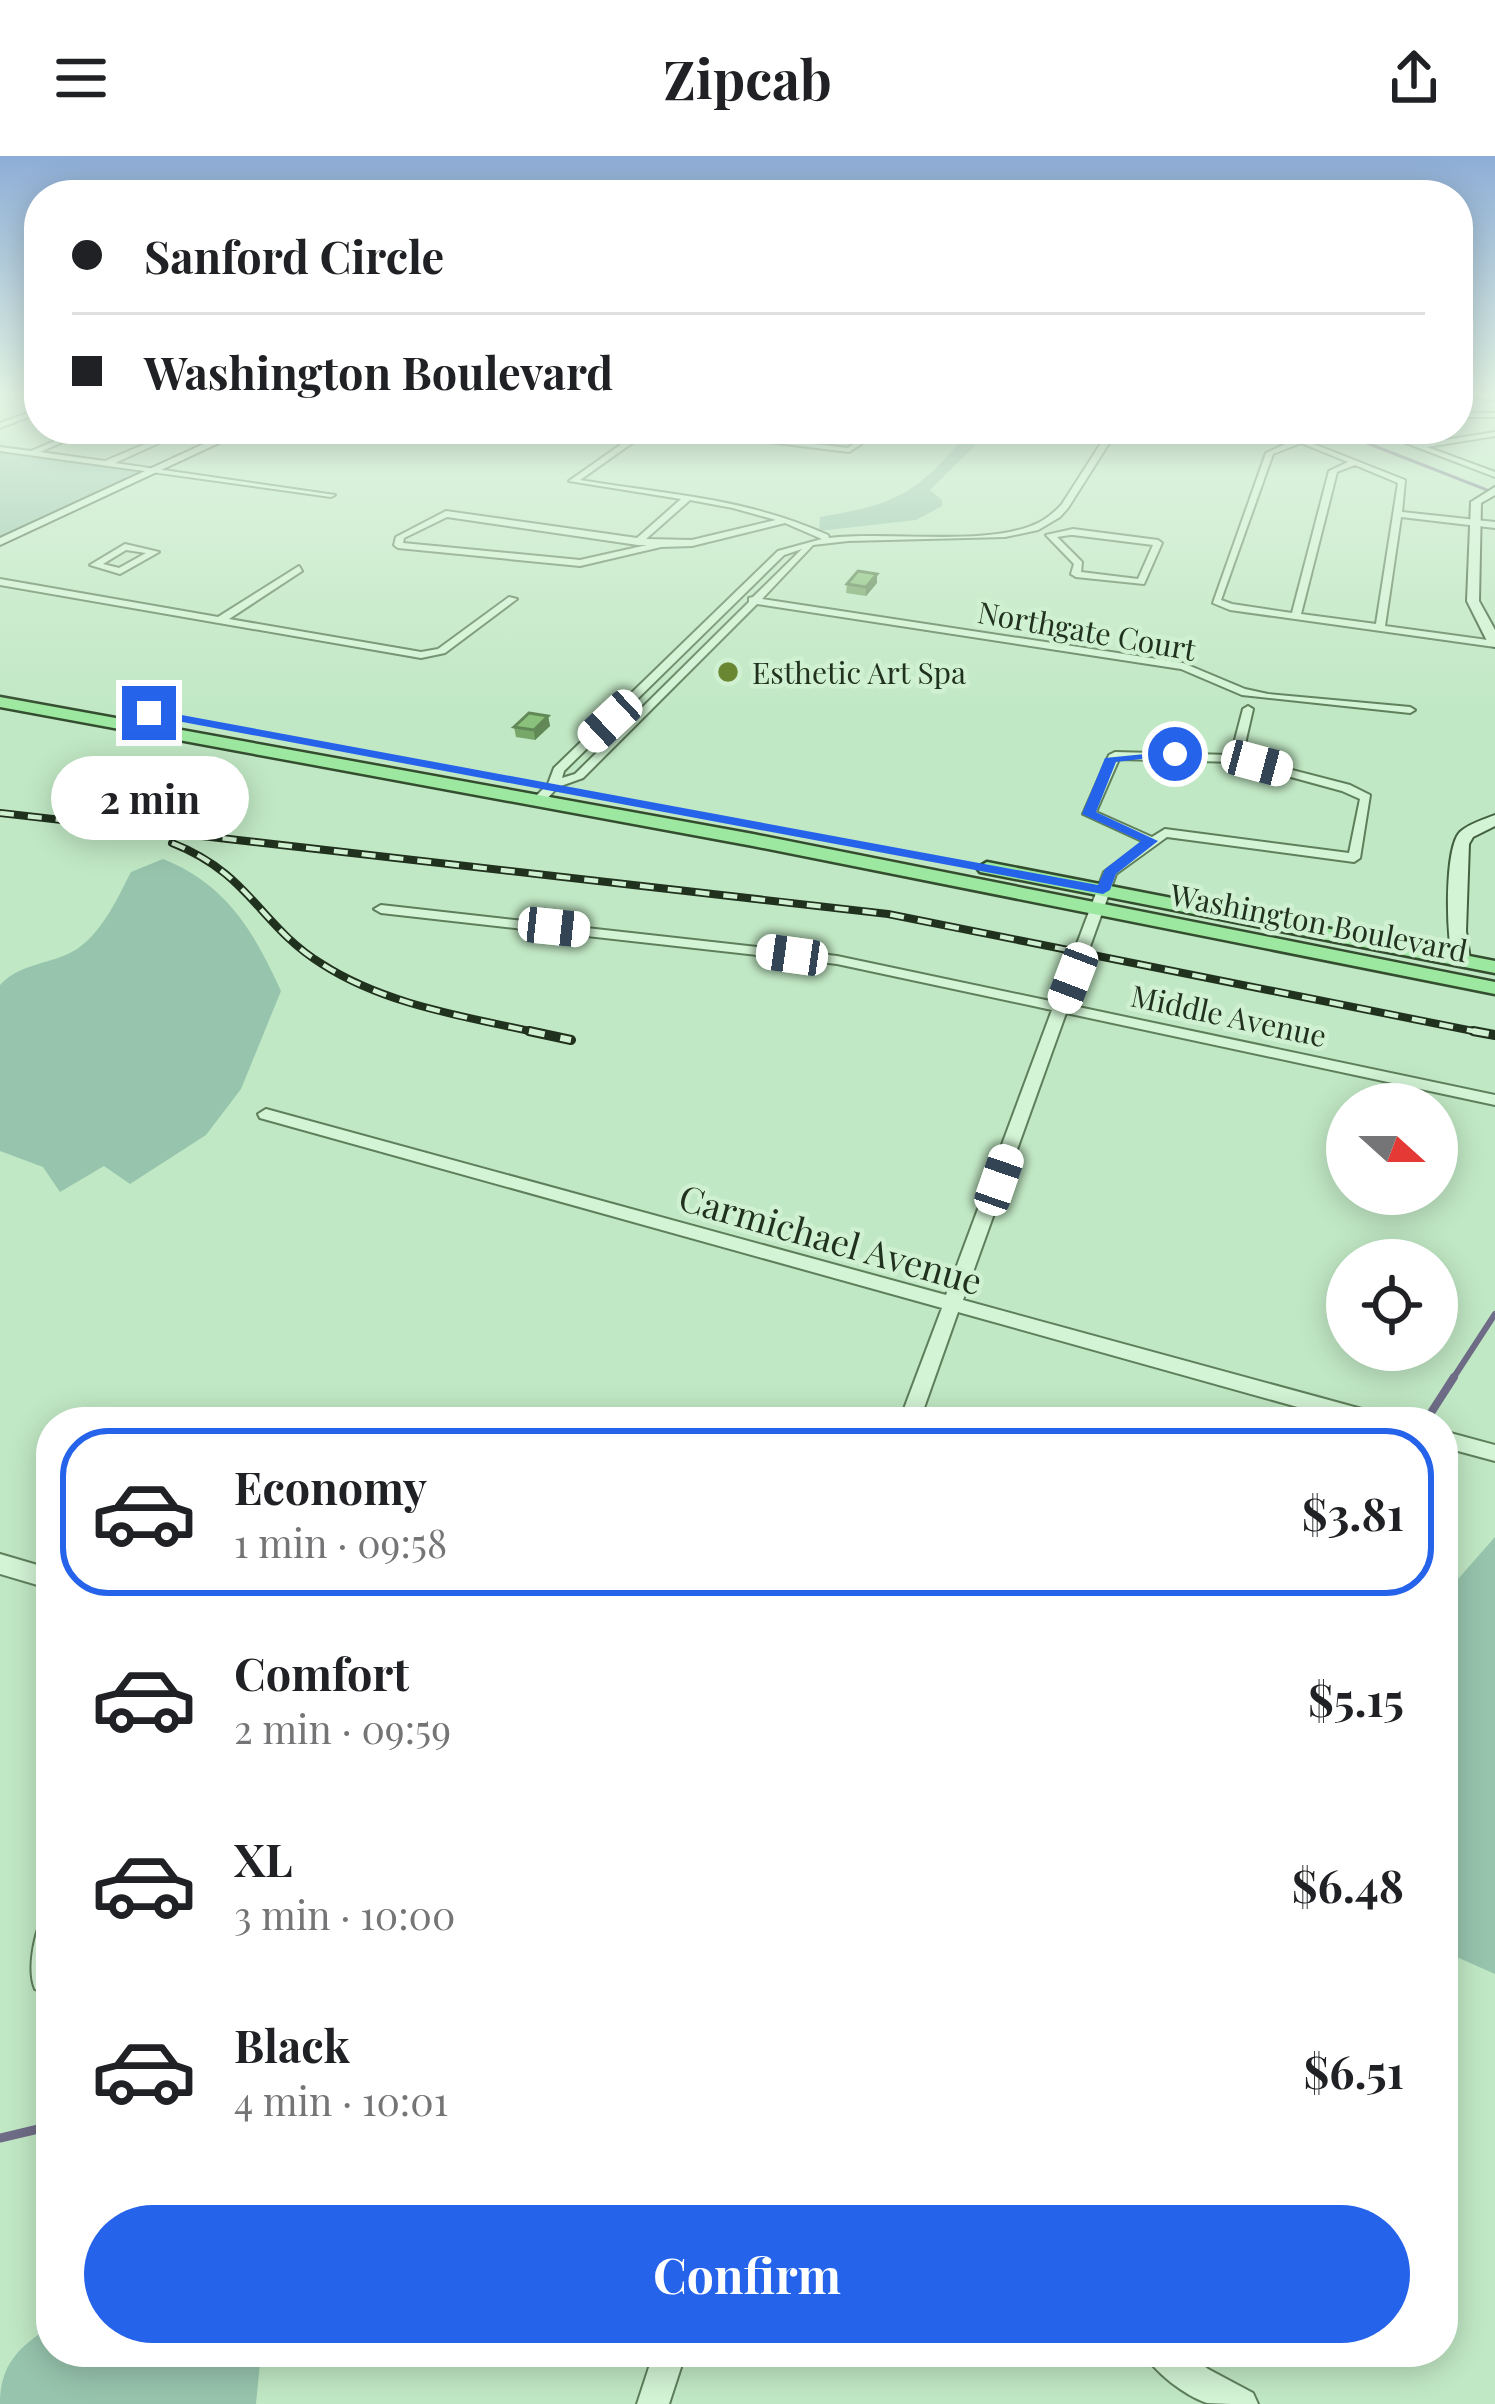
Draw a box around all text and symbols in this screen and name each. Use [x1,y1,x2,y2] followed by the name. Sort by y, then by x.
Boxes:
[663,42,832,114] text: Zipcab
[48,45,114,111] icon: menu
[1381,45,1447,111] icon: share
[144,225,444,285] text: Sanford Circle
[144,341,613,401] text: Washington Boulevard
[975,591,1199,669] street label: Northgate Court
[752,652,966,692] place label: Esthetic Art Spa
[715,659,741,685] marker: Esthetic Art Spa
[571,683,649,759] car
[122,686,176,740] route end
[1148,727,1202,781] route start
[1218,736,1296,790] car
[50,755,248,839] callout: 2 min
[100,772,200,824] text: 2 min
[1166,873,1471,970] street label: Washington Boulevard
[516,905,592,949] car
[754,932,830,978] car
[1043,938,1103,1018] car
[1128,975,1330,1055] street label: Middle Avenue
[1326,1083,1458,1215] north arrow
[1326,1083,1458,1371] map controls
[970,1140,1028,1220] car
[674,1172,988,1304] street label: Carmichael Avenue
[1326,1239,1458,1371] button: locate
[234,1456,427,1516] text: Economy
[90,1458,198,1566] icon: car
[1302,1482,1404,1542] text: $3.81
[234,1516,447,1568] text: 1 min · 09:58
[234,1642,409,1702] text: Comfort
[90,1644,198,1752] icon: car
[1308,1668,1404,1728] text: $5.15
[234,1702,451,1754] text: 2 min · 09:59
[234,1828,293,1888] text: XL
[90,1830,198,1938] icon: car
[1292,1854,1404,1914] text: $6.48
[234,1888,455,1940] text: 3 min · 10:00
[234,2014,350,2074] text: Black
[90,2016,198,2124] icon: car
[1304,2040,1404,2100] text: $6.51
[234,2074,448,2126] text: 4 min · 10:01
[84,2205,1410,2343] button: Confirm

